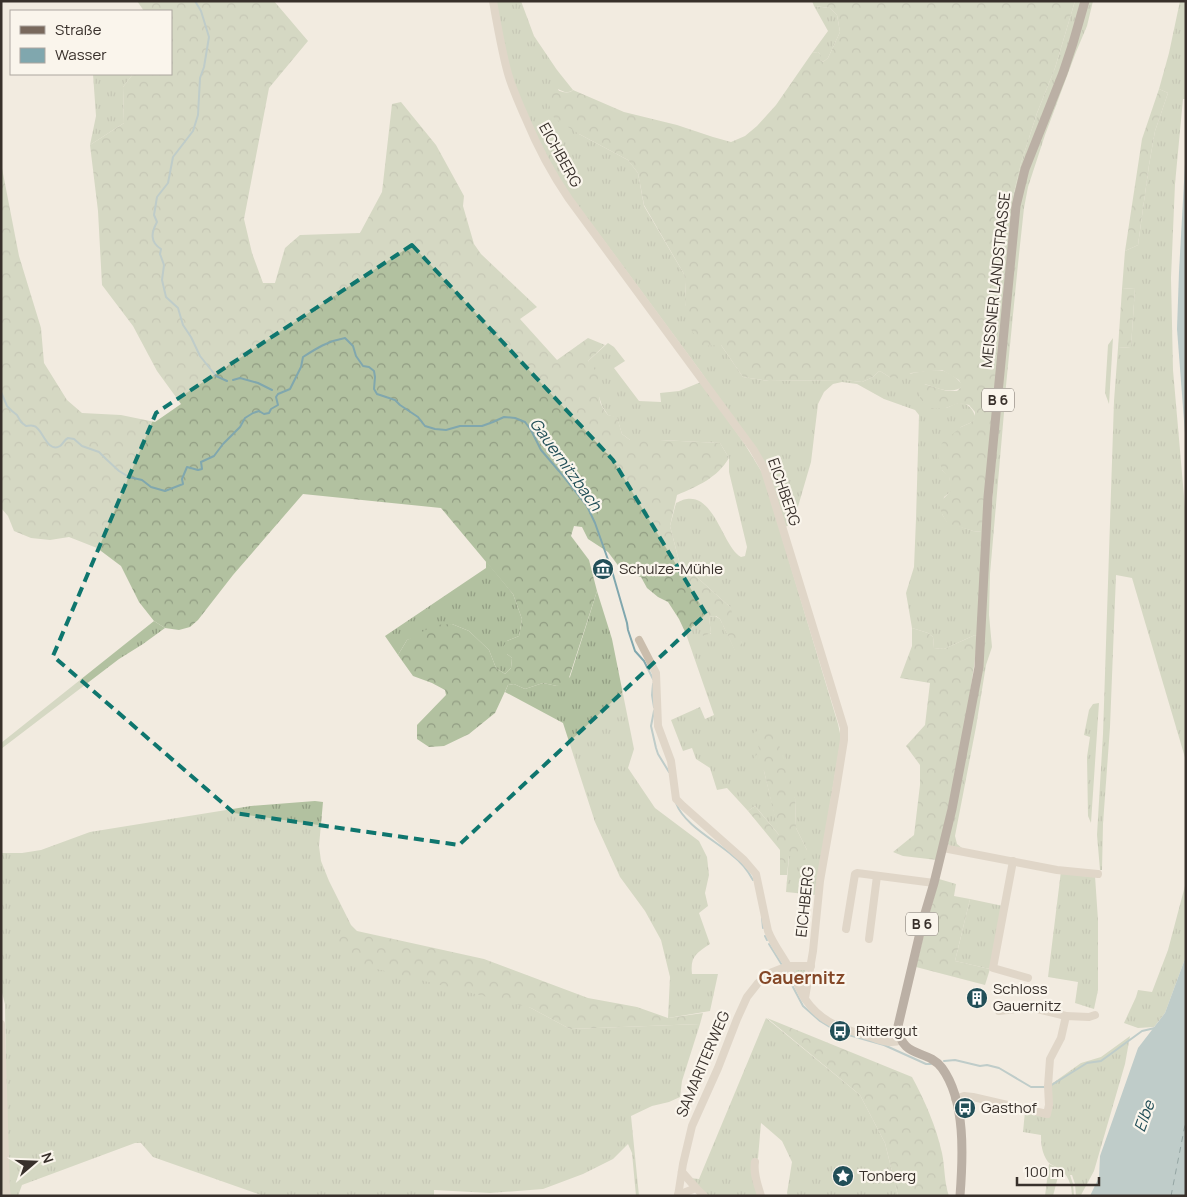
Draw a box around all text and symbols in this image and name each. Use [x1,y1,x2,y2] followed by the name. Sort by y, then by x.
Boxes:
[10,10,172,75] legend
[55,19,102,40] text: Straße
[55,44,107,65] text: Wasser
[534,119,587,191] street label: EICHBERG
[976,191,1015,369] street label: MEISSNER LANDSTRASSE
[982,388,1014,412] road number: B 6
[525,413,607,515] water label: Gauernitzbach
[763,455,806,529] street label: EICHBERG
[591,557,615,581] museum icon: Schulze-Mühle
[619,558,723,579] place label: Schulze-Mühle
[790,865,819,938] street label: EICHBERG
[906,912,938,936] road number: B 6
[759,965,845,989] district label: Gauernitz
[993,978,1061,1016] place label: Schloss Gauernitz
[965,986,989,1010] building icon: Schloss Gauernitz
[671,1007,735,1120] street label: SAMARITERWEG
[828,1019,852,1043] bus stop icon: Rittergut
[856,1020,918,1041] place label: Rittergut
[953,1096,977,1120] bus stop icon: Gasthof
[1128,1096,1160,1135] water label: Elbe
[981,1097,1038,1118] place label: Gasthof
[10,1137,60,1187] north arrow
[37,1150,58,1165] text: N
[1017,1154,1100,1186] scale bar
[1024,1161,1064,1182] text: 100 m
[831,1164,855,1188] place icon: Tonberg
[859,1165,916,1186] place label: Tonberg

